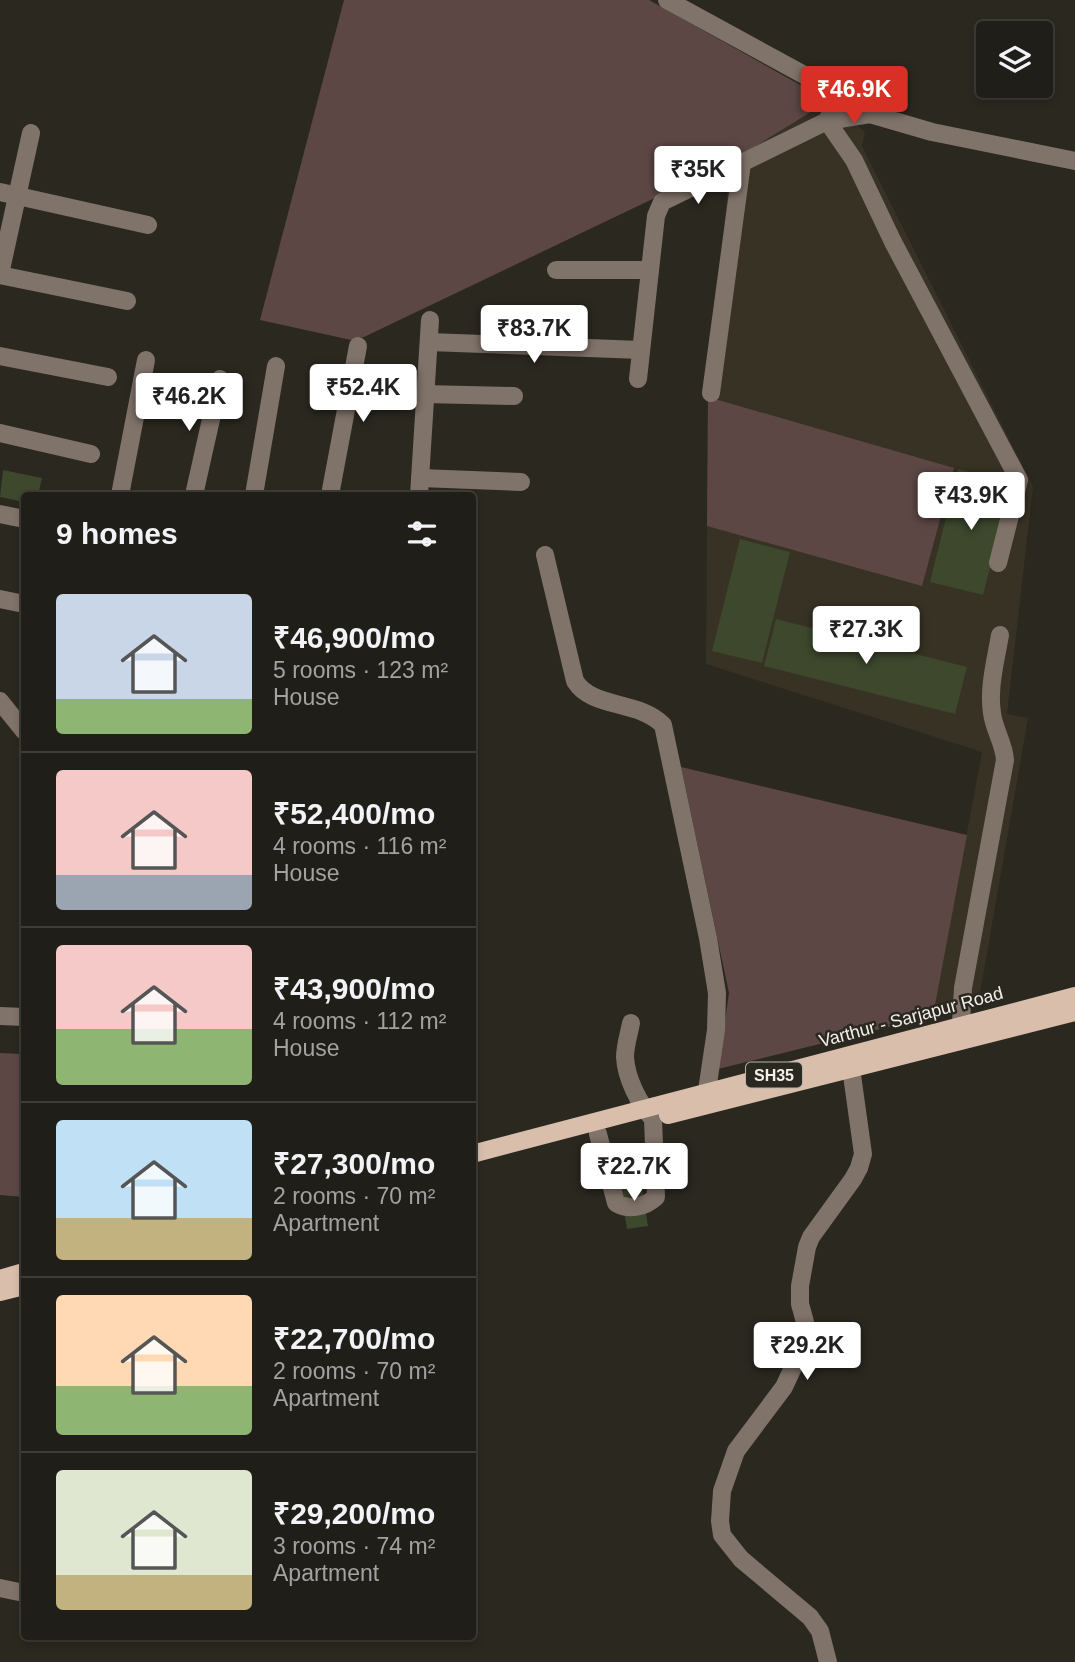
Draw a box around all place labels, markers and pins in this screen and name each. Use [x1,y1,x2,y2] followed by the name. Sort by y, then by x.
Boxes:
[797,66,911,126] pin: ₹46.9K
[657,146,739,206] pin: ₹35K
[477,306,591,365] pin: ₹83.7K
[306,364,420,424] pin: ₹52.4K
[132,374,246,433] pin: ₹46.2K
[914,472,1028,532] pin: ₹43.9K
[809,606,923,666] pin: ₹27.3K
[577,1144,691,1203] pin: ₹22.7K
[750,1322,864,1382] pin: ₹29.2K

